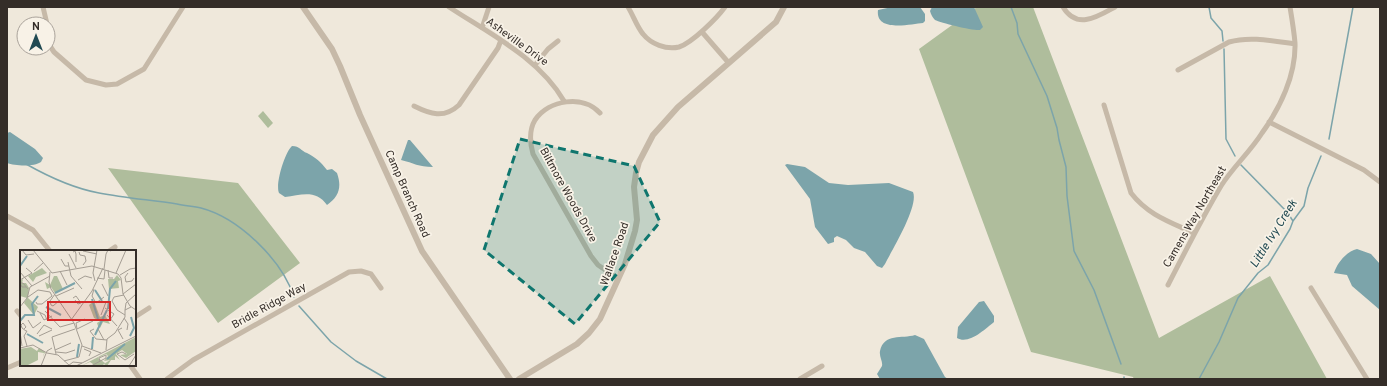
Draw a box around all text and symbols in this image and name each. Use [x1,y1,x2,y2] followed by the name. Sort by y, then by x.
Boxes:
[483,15,551,69] street label: Asheville Drive
[16,16,56,56] north arrow
[32,20,40,34] text: N
[536,145,600,245] street label: Biltmore Woods Drive
[381,148,433,240] street label: Camp Branch Road
[1160,164,1230,270] street label: Camens Way Northeast
[1247,196,1302,271] water label: Little Ivy Creek
[598,221,632,287] street label: Wallace Road
[20,250,136,366] inset map
[229,280,309,332] street label: Bridle Ridge Way

